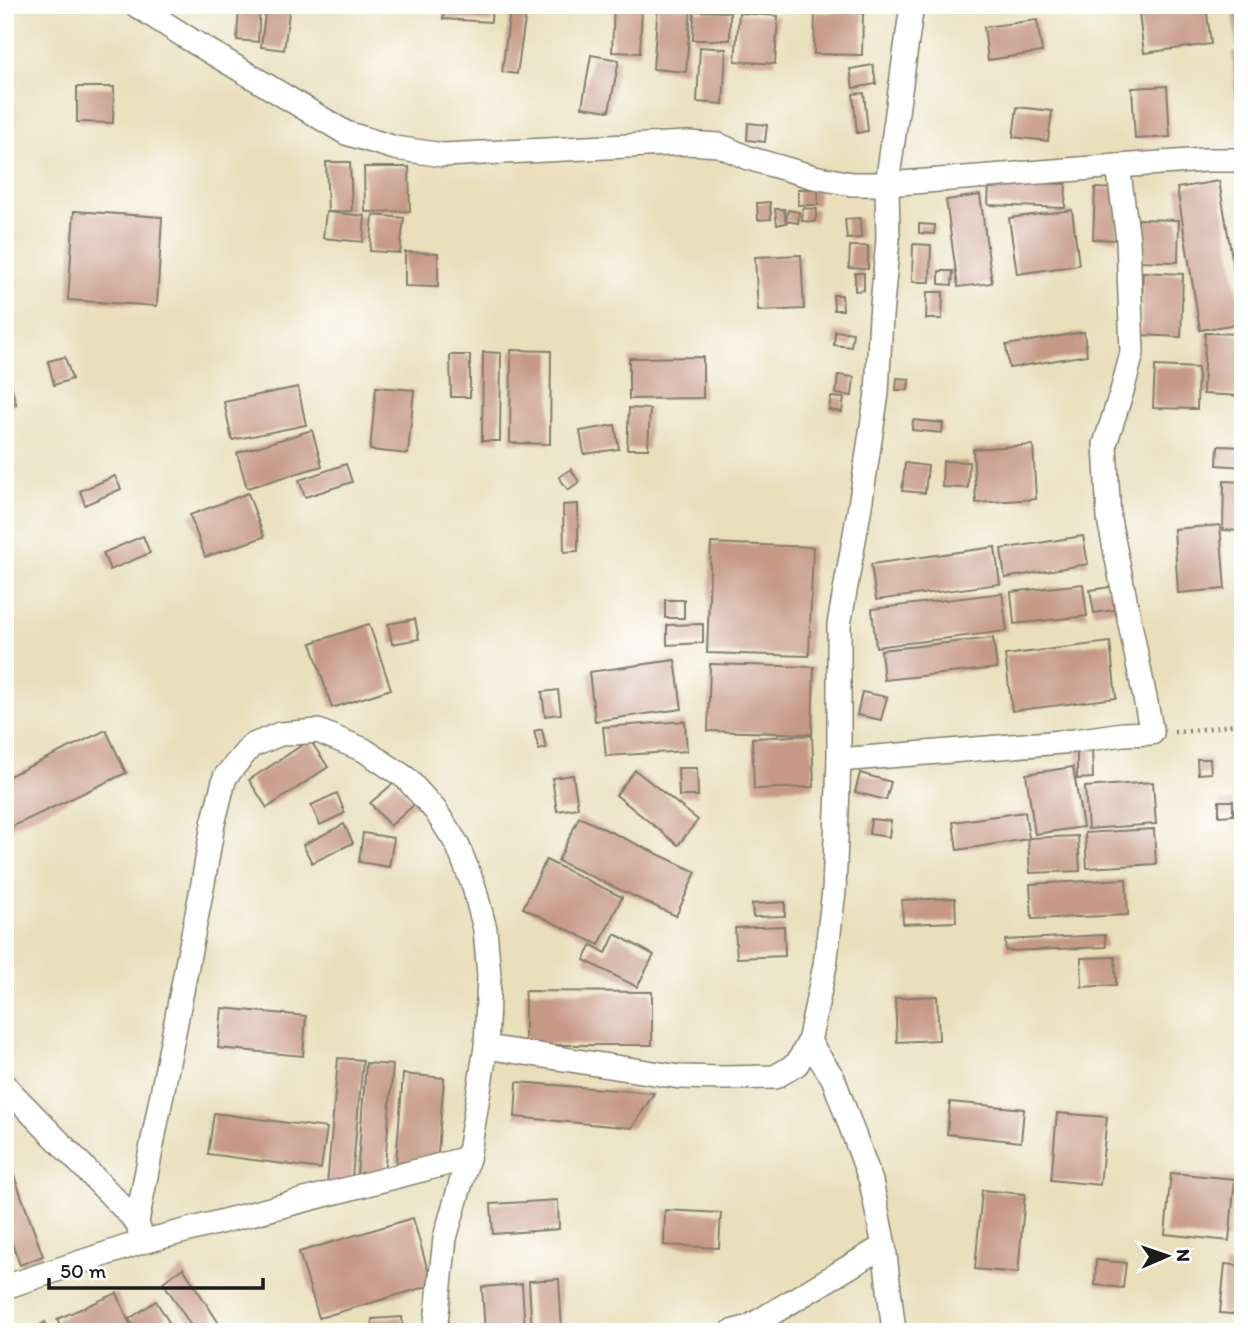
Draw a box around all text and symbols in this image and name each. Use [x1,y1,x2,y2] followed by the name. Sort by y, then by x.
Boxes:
[1132,1222,1202,1292] north arrow
[49,1246,262,1290] scale bar
[1172,1249,1195,1262] text: N
[60,1258,107,1283] text: 50 m

